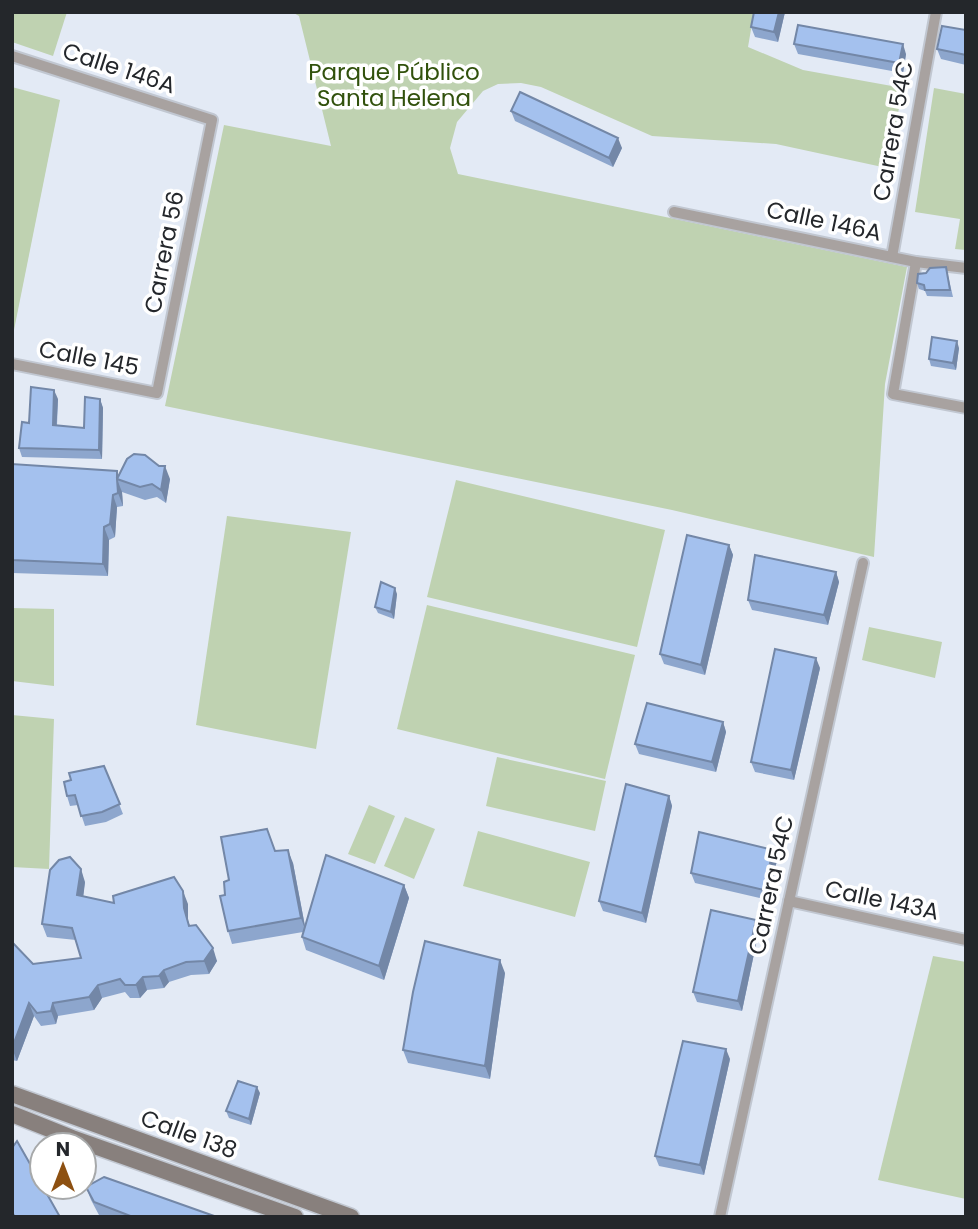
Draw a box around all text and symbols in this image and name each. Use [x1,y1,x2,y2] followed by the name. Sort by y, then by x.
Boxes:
[58,35,180,101] street label: Calle 146A
[308,56,480,114] park label: Parque Público Santa Helena
[865,58,921,204] street label: Carrera 54C
[136,188,192,316] street label: Carrera 56
[763,193,885,249] street label: Calle 146A
[36,333,142,383] street label: Calle 145
[741,812,801,958] street label: Carrera 54C
[822,872,942,928] street label: Calle 143A
[136,1102,242,1166] street label: Calle 138
[28,1131,98,1201] north arrow
[56,1136,70,1163] text: N

